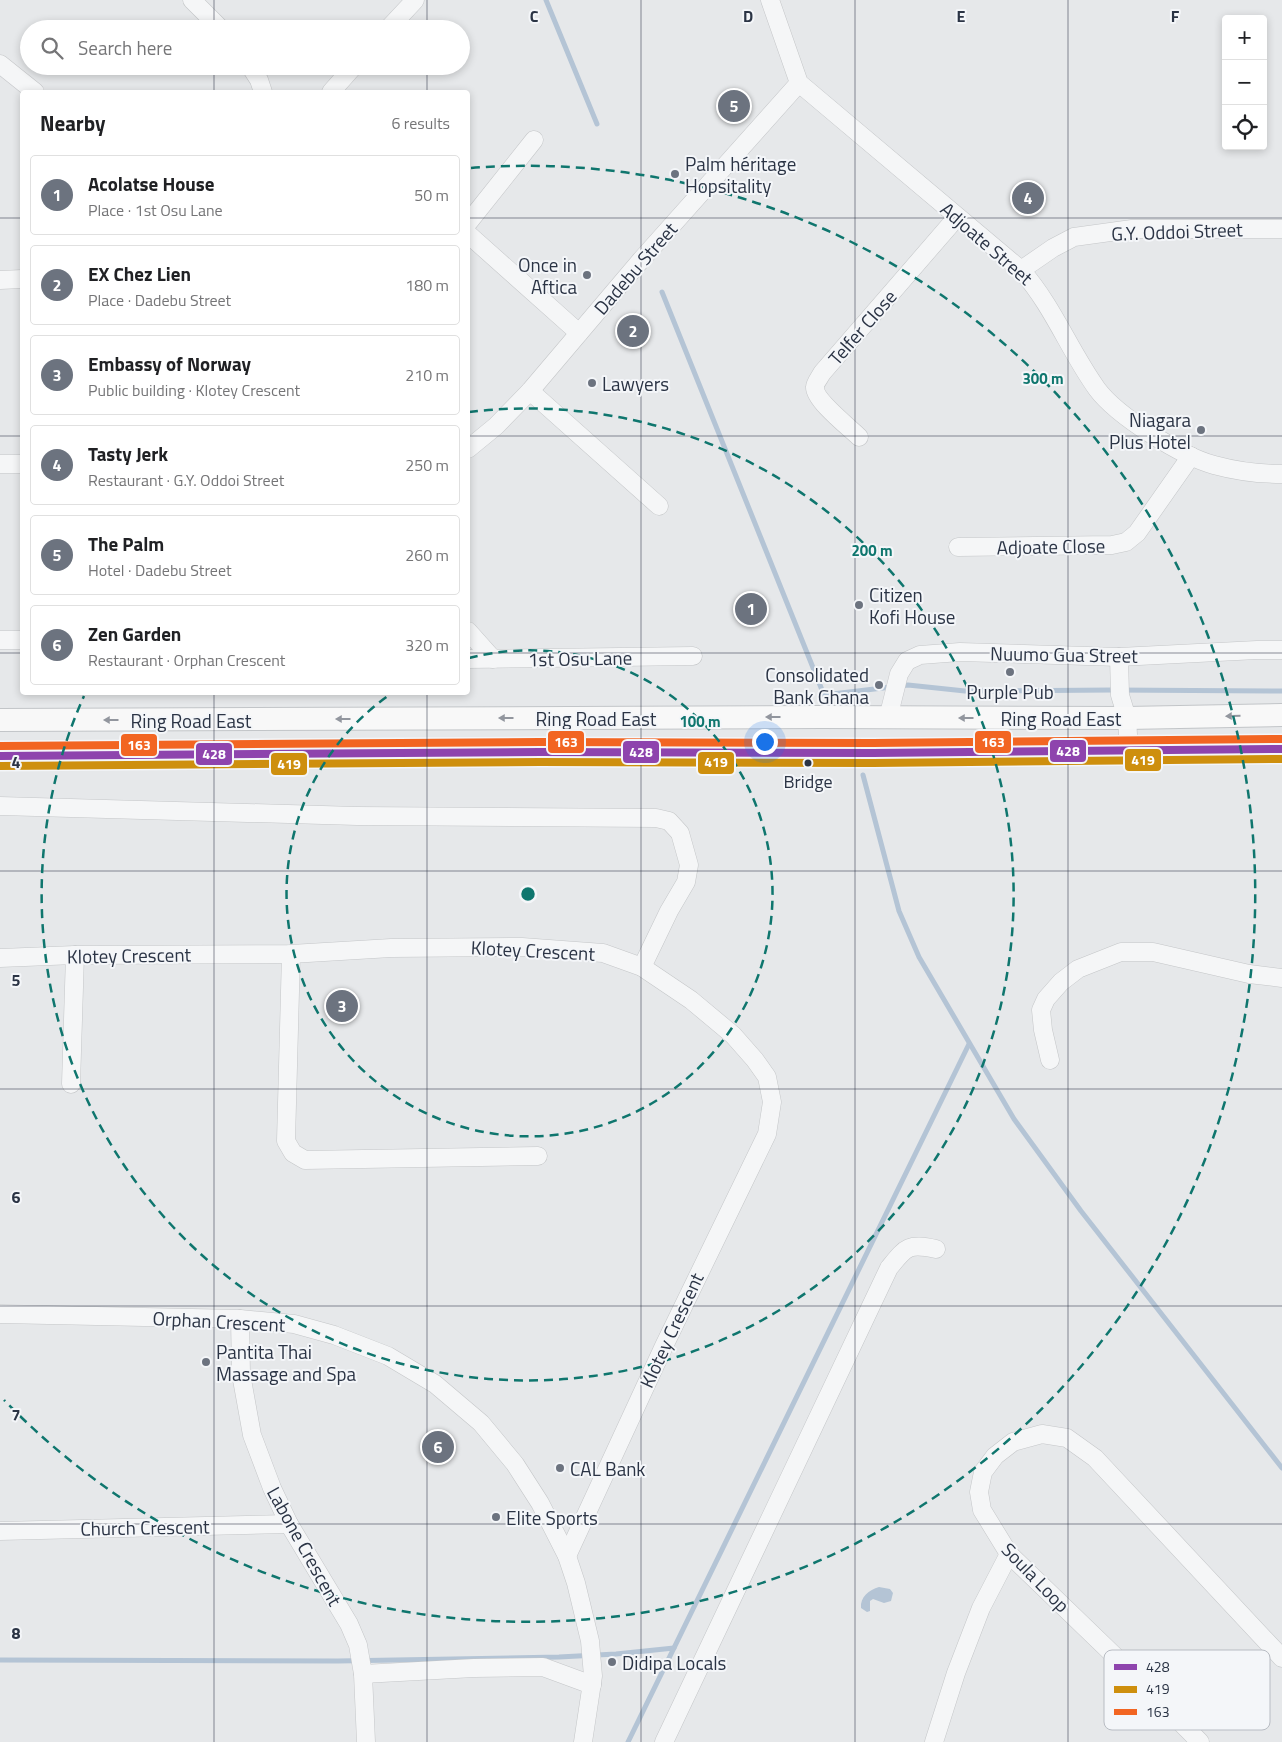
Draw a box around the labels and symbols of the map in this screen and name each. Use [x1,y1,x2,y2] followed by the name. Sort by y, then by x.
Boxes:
[530,4,539,28] text: C
[743,4,753,28] text: D
[957,4,966,28] text: E
[1171,4,1180,28] text: F
[718,87,750,125] pin: 5
[685,149,796,200] place label: Palm héritage Hopsitality
[669,168,681,180] marker: Palm héritage Hopsitality
[1012,179,1044,217] pin: 4
[934,195,1040,292] street label: Adjoate Street
[1111,214,1244,248] street label: G.Y. Oddoi Street
[586,215,684,321] street label: Dadebu Street
[518,250,577,301] place label: Once in Aftica
[581,269,593,281] marker: Once in Aftica
[821,283,903,371] street label: Telfer Close
[617,312,649,350] pin: 2
[1022,367,1064,390] text: 300 m
[602,369,669,398] place label: Lawyers
[586,377,598,389] marker: Lawyers
[1109,405,1191,456] place label: Niagara Plus Hotel
[1195,424,1207,436] marker: Niagara Plus Hotel
[996,531,1106,561] street label: Adjoate Close
[851,539,893,562] text: 200 m
[869,580,955,631] place label: Citizen Kofi House
[735,590,767,628] pin: 1
[853,599,865,611] marker: Citizen Kofi House
[990,638,1138,670] street label: Nuumo Gua Street
[528,643,632,673] street label: 1st Osu Lane
[765,660,869,711] place label: Consolidated Bank Ghana
[1004,666,1016,678] marker: Purple Pub
[966,677,1054,706] place label: Purple Pub
[873,679,885,691] marker: Consolidated Bank Ghana
[536,704,657,733] street label: Ring Road East
[1001,704,1122,733] street label: Ring Road East
[131,706,252,735] street label: Ring Road East
[679,710,721,733] text: 100 m
[765,713,781,721] one-way arrow
[1225,713,1241,721] one-way arrow
[497,714,513,722] one-way arrow
[958,714,974,722] one-way arrow
[335,715,351,723] one-way arrow
[102,716,118,724] one-way arrow
[752,729,778,755] your location
[547,730,585,754] line badge: 163
[974,730,1012,754] line badge: 163
[554,731,578,752] text: 163
[981,731,1005,752] text: 163
[120,733,158,757] line badge: 163
[127,734,151,755] text: 163
[1049,739,1087,763] line badge: 428
[622,740,660,764] line badge: 428
[1056,740,1080,761] text: 428
[629,741,653,762] text: 428
[195,742,233,766] line badge: 428
[202,743,226,764] text: 428
[1124,748,1162,772] line badge: 419
[1131,749,1155,770] text: 419
[12,750,21,774] text: 4
[697,751,735,775] line badge: 419
[704,751,728,772] text: 419
[270,752,308,776] line badge: 419
[277,753,301,774] text: 419
[803,758,813,768] marker: Bridge
[783,768,833,795] place label: Bridge
[519,885,537,903] centre of rings
[470,932,596,968] street label: Klotey Crescent
[67,939,192,971] street label: Klotey Crescent
[12,968,21,992] text: 5
[326,987,358,1025] pin: 3
[12,1185,21,1209] text: 6
[632,1267,711,1392] street label: Klotey Crescent
[152,1303,286,1339] street label: Orphan Crescent
[216,1337,356,1388] place label: Pantita Thai Massage and Spa
[200,1356,212,1368] marker: Pantita Thai Massage and Spa
[12,1403,20,1427] text: 7
[422,1428,454,1466] pin: 6
[570,1454,645,1483] place label: CAL Bank
[554,1462,566,1474] marker: CAL Bank
[260,1481,350,1611] street label: Labone Crescent
[506,1503,598,1532] place label: Elite Sports
[80,1511,210,1543] street label: Church Crescent
[490,1511,502,1523] marker: Elite Sports
[995,1535,1077,1619] street label: Soula Loop
[12,1621,21,1645] text: 8
[622,1648,727,1677] place label: Didipa Locals
[1104,1650,1270,1730] legend
[606,1656,618,1668] marker: Didipa Locals
[1146,1656,1170,1677] text: 428
[1146,1678,1170,1699] text: 419
[1146,1701,1170,1722] text: 163

